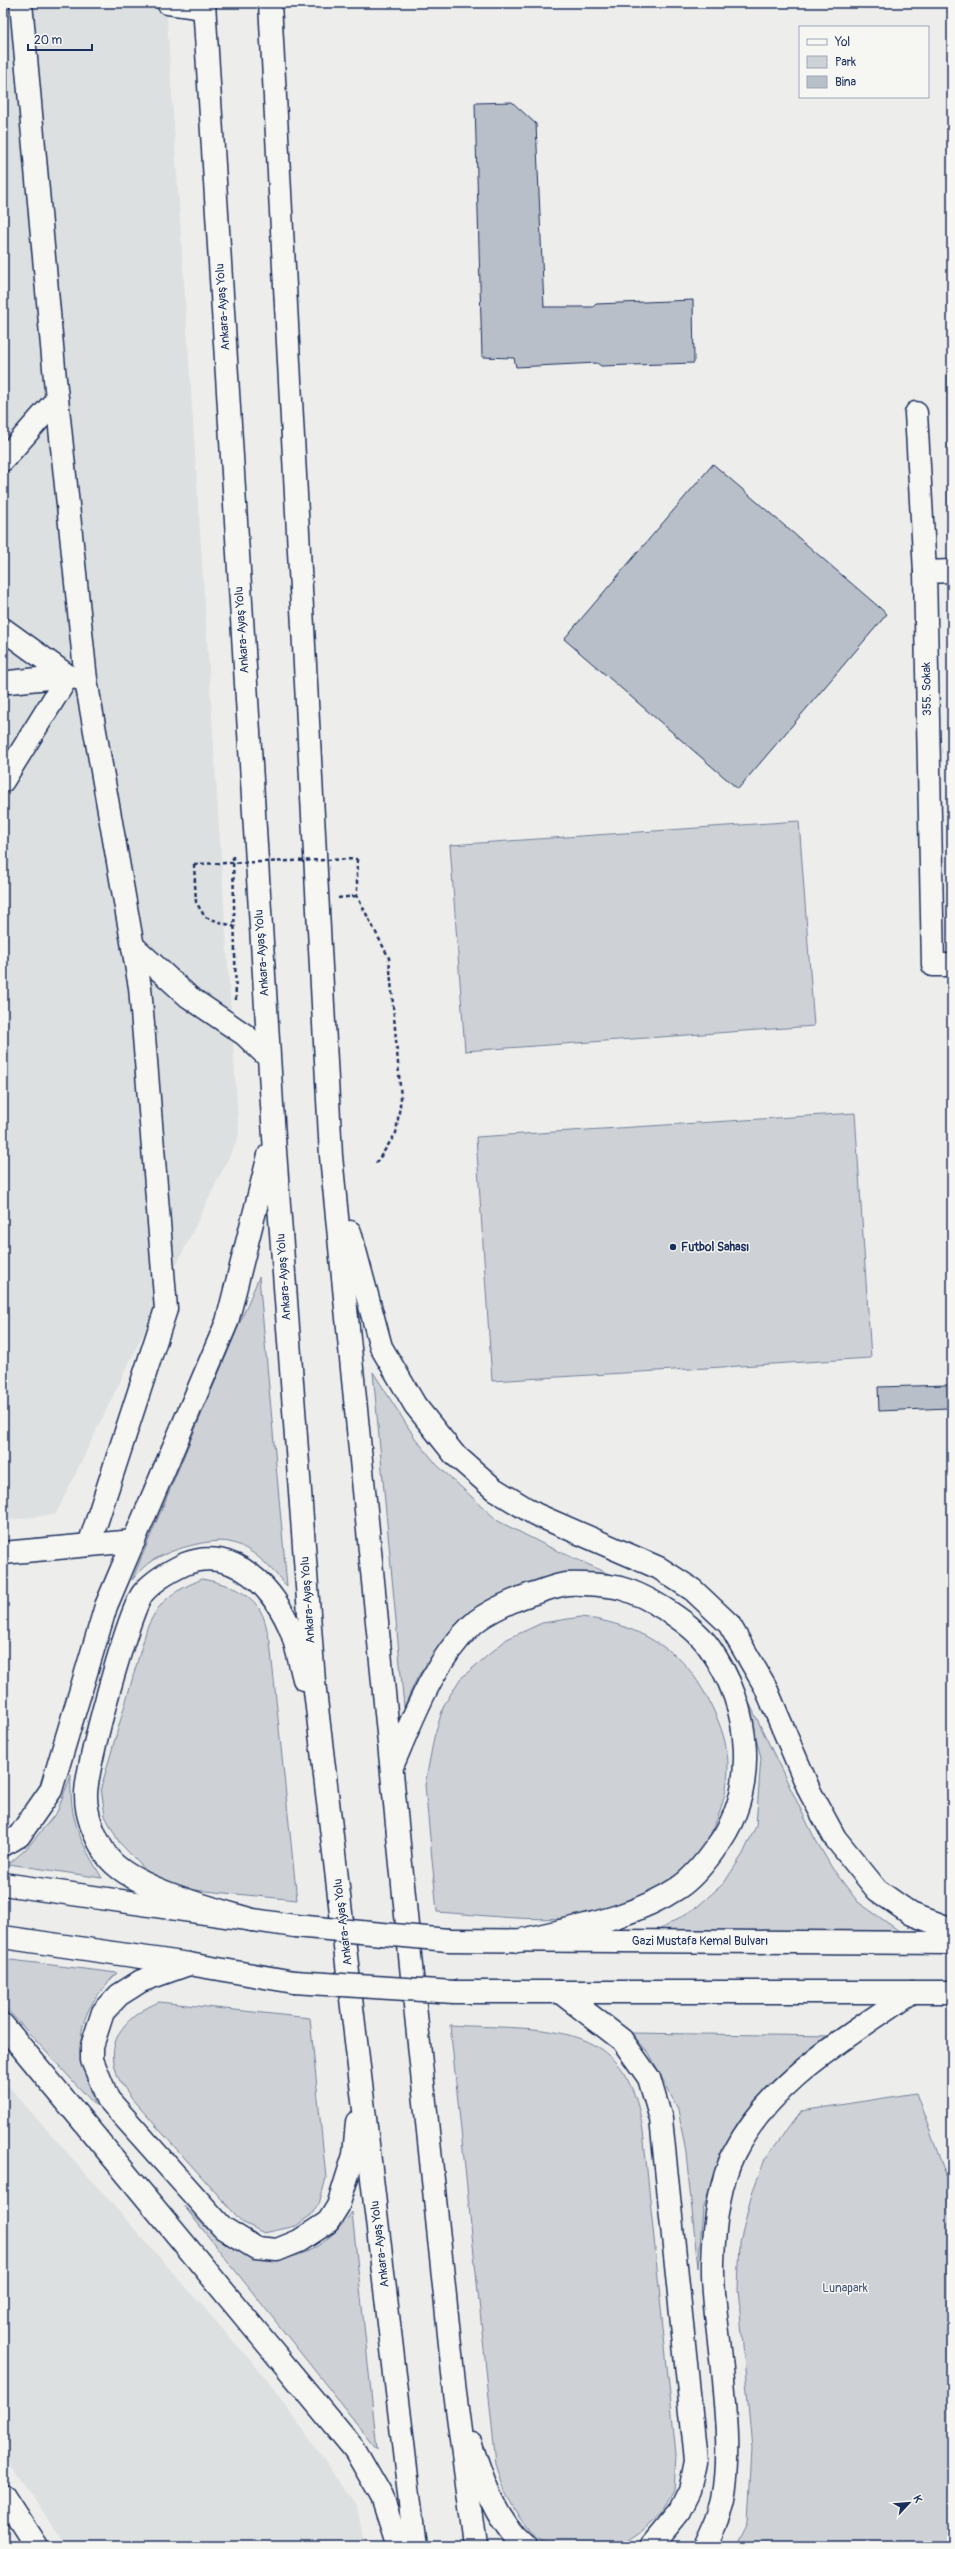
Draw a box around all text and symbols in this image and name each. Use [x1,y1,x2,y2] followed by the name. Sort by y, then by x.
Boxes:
[28,26,92,52] scale bar
[799,26,929,98] legend
[34,33,63,48] text: 20 m
[834,35,850,50] text: Yol
[835,55,856,70] text: Park
[835,75,857,90] text: Bina
[212,263,234,351] street label: Ankara-Ayaş Yolu
[231,586,253,674] street label: Ankara-Ayaş Yolu
[919,662,935,716] street label: 355. Sokak
[251,909,273,997] street label: Ankara-Ayaş Yolu
[273,1233,295,1321] street label: Ankara-Ayaş Yolu
[681,1240,749,1255] place label: Futbol Sahası
[668,1242,678,1252] marker: Futbol Sahası
[297,1556,319,1644] street label: Ankara-Ayaş Yolu
[330,1878,356,1966] street label: Ankara-Ayaş Yolu
[632,1934,768,1949] street label: Gazi Mustafa Kemal Bulvarı
[367,2200,393,2288] street label: Ankara-Ayaş Yolu
[822,2281,868,2296] park label: Lunapark
[889,2483,929,2523] north arrow
[910,2493,925,2505] text: K

